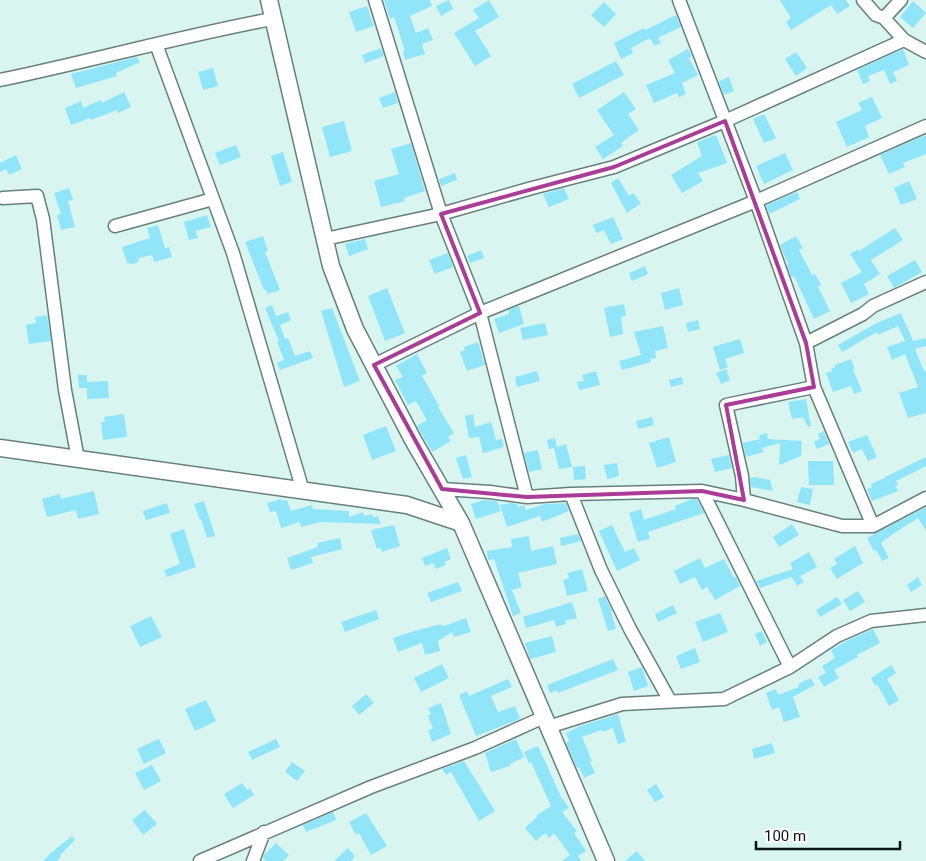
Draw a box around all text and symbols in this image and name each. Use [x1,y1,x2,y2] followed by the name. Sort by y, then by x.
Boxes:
[756,818,900,850] scale bar
[764,827,806,845] text: 100 m

